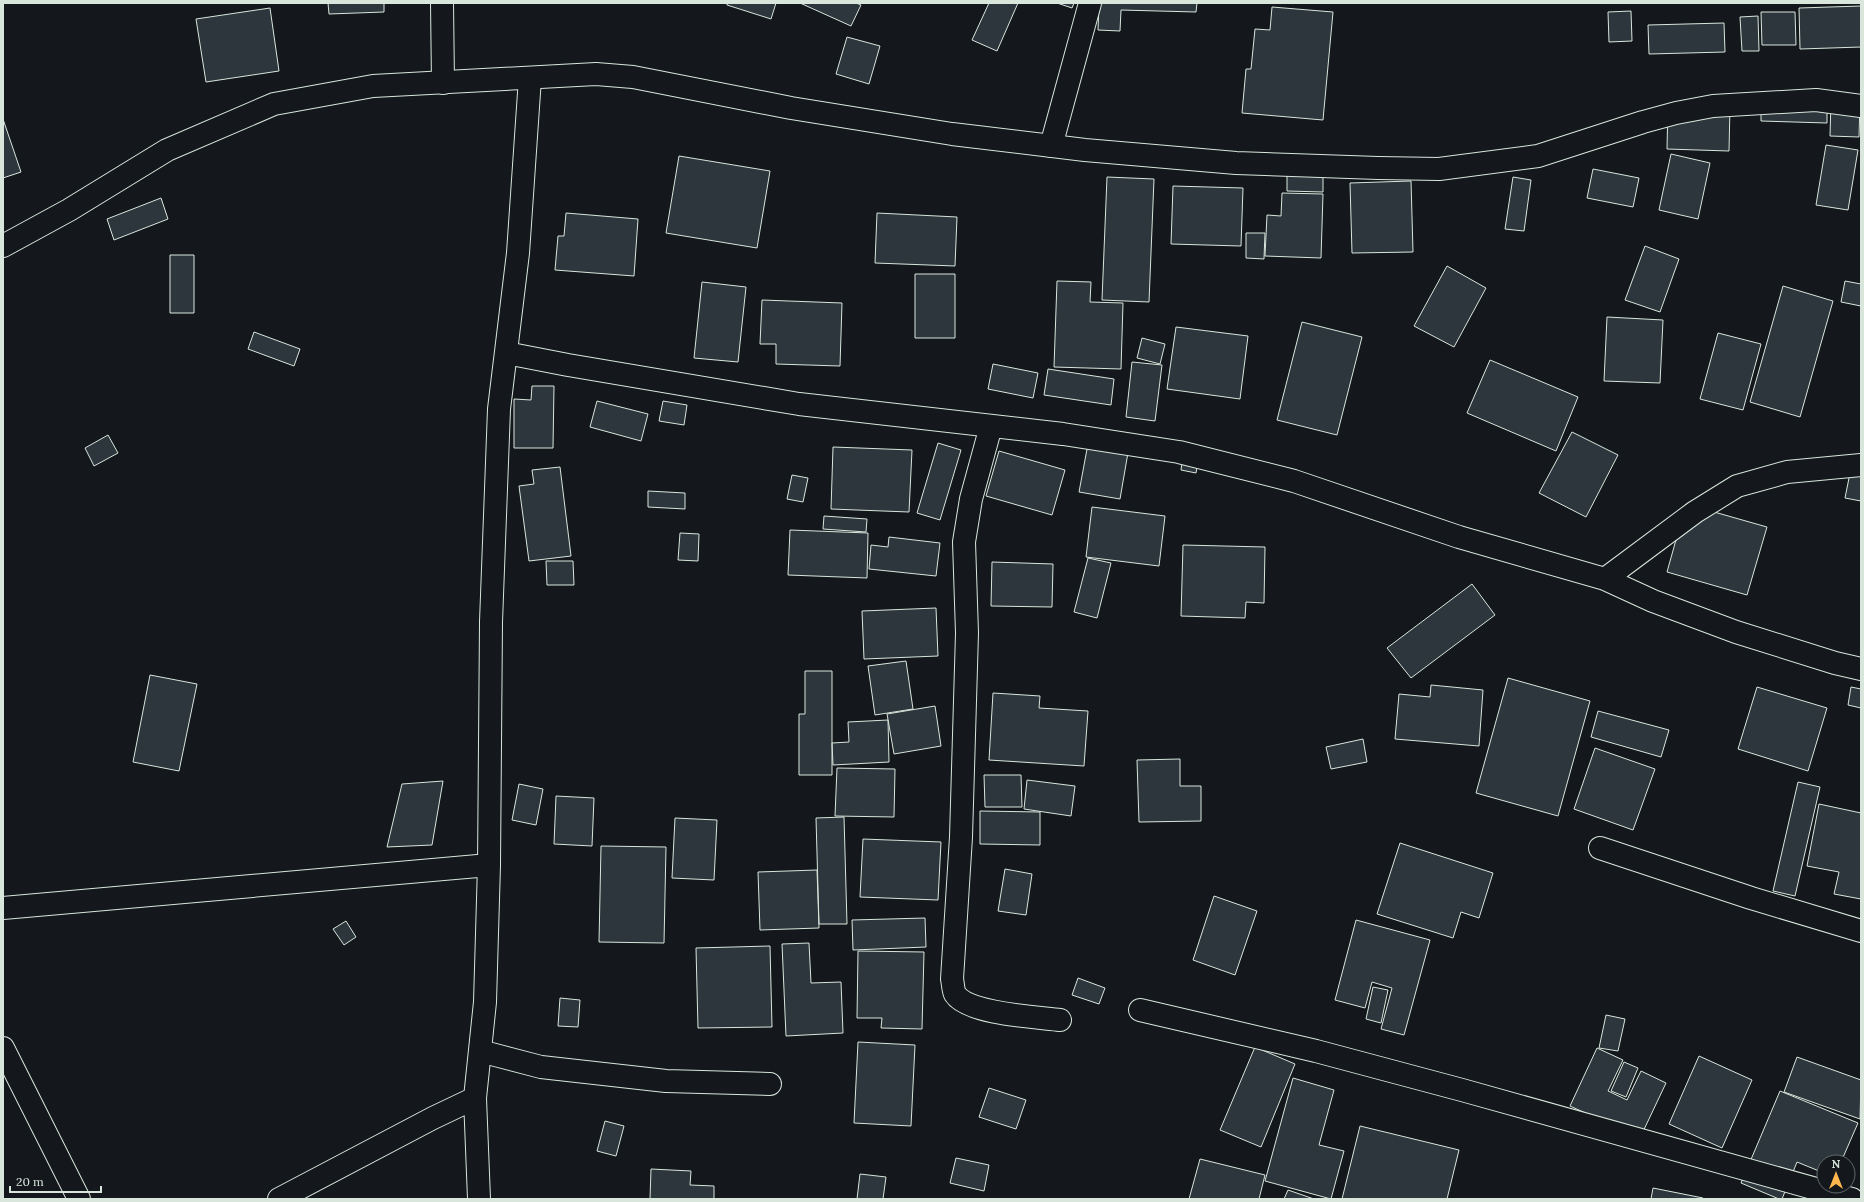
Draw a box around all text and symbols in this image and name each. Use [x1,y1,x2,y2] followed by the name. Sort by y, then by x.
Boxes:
[1816,1154,1856,1194] north arrow
[1832,1157,1841,1171] text: N
[10,1168,101,1194] scale bar
[16,1174,44,1189] text: 20 m

